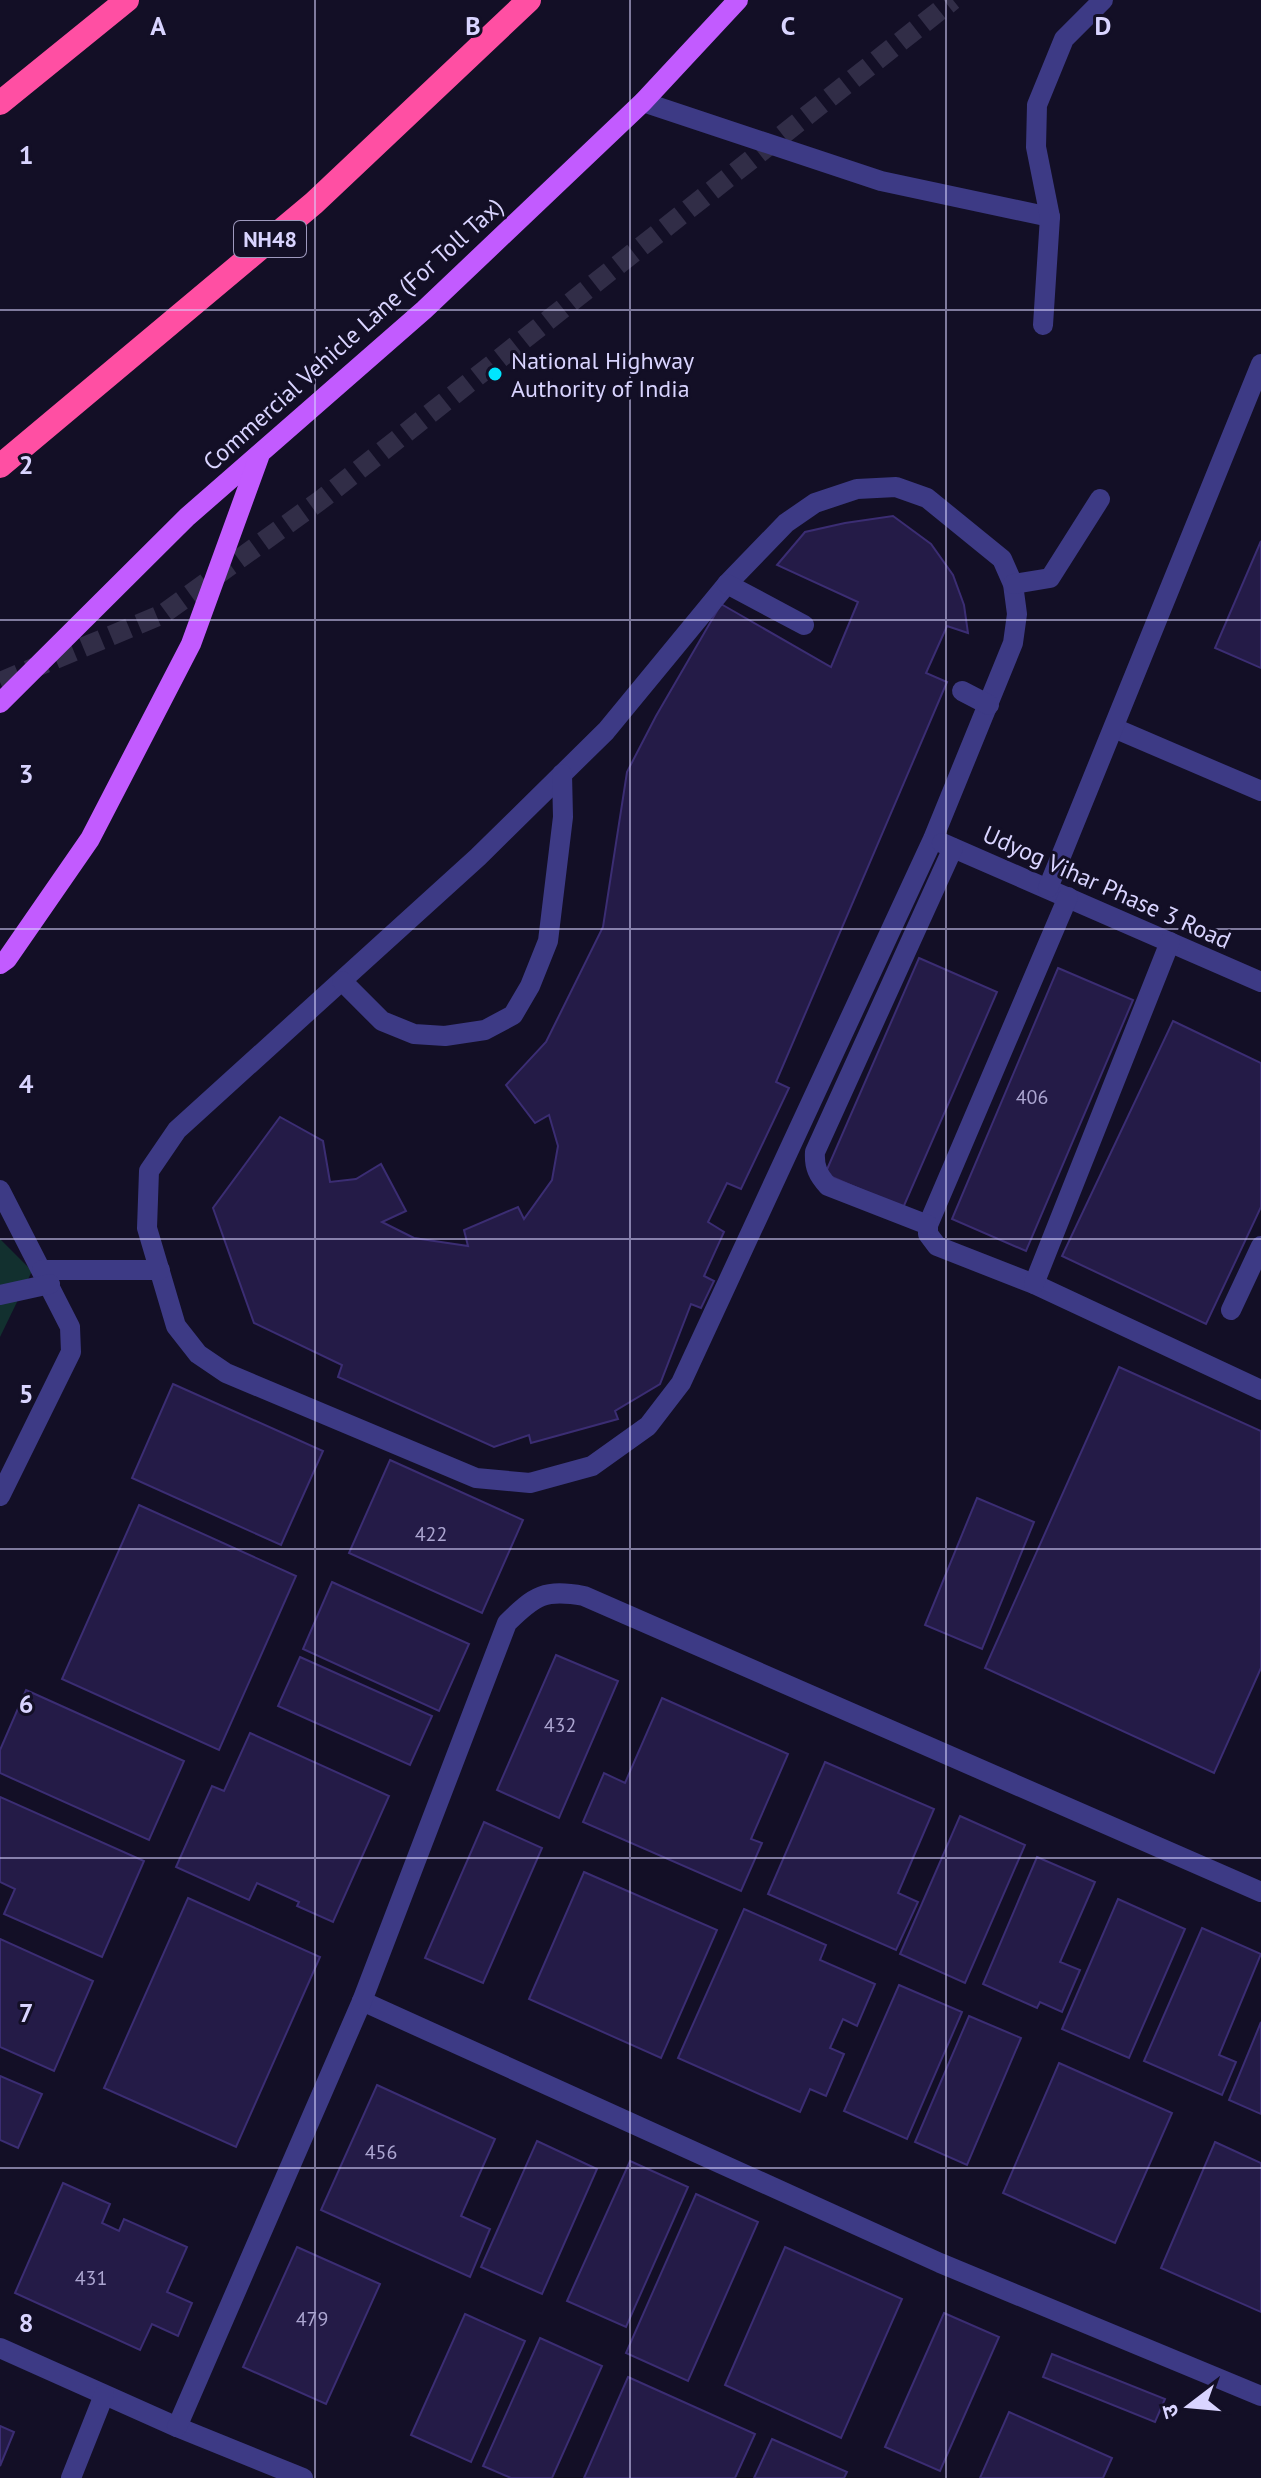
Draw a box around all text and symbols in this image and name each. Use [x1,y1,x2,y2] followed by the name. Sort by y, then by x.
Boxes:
[150,9,166,42] text: A
[465,9,481,42] text: B
[781,9,795,42] text: C
[1095,9,1111,42] text: D
[19,138,33,171] text: 1
[196,191,510,477] street label: Commercial Vehicle Lane (For Toll Tax)
[234,221,306,257] road number: NH48
[511,345,694,404] place label: National Highway Authority of India
[486,365,504,383] marker: National Highway Authority of India
[19,448,33,481] text: 2
[19,757,33,790] text: 3
[978,818,1236,956] street label: Udyog Vihar Phase 3 Road
[19,1067,34,1100] text: 4
[1016,1084,1048,1110] house number: 406
[19,1377,33,1410] text: 5
[415,1521,447,1547] house number: 422
[19,1687,33,1720] text: 6
[544,1712,576,1738] house number: 432
[19,1996,33,2029] text: 7
[365,2139,397,2165] house number: 456
[75,2265,107,2291] house number: 431
[19,2306,33,2339] text: 8
[296,2306,328,2332] house number: 479
[1149,2366,1229,2446] north arrow
[1154,2400,1185,2422] text: उ

